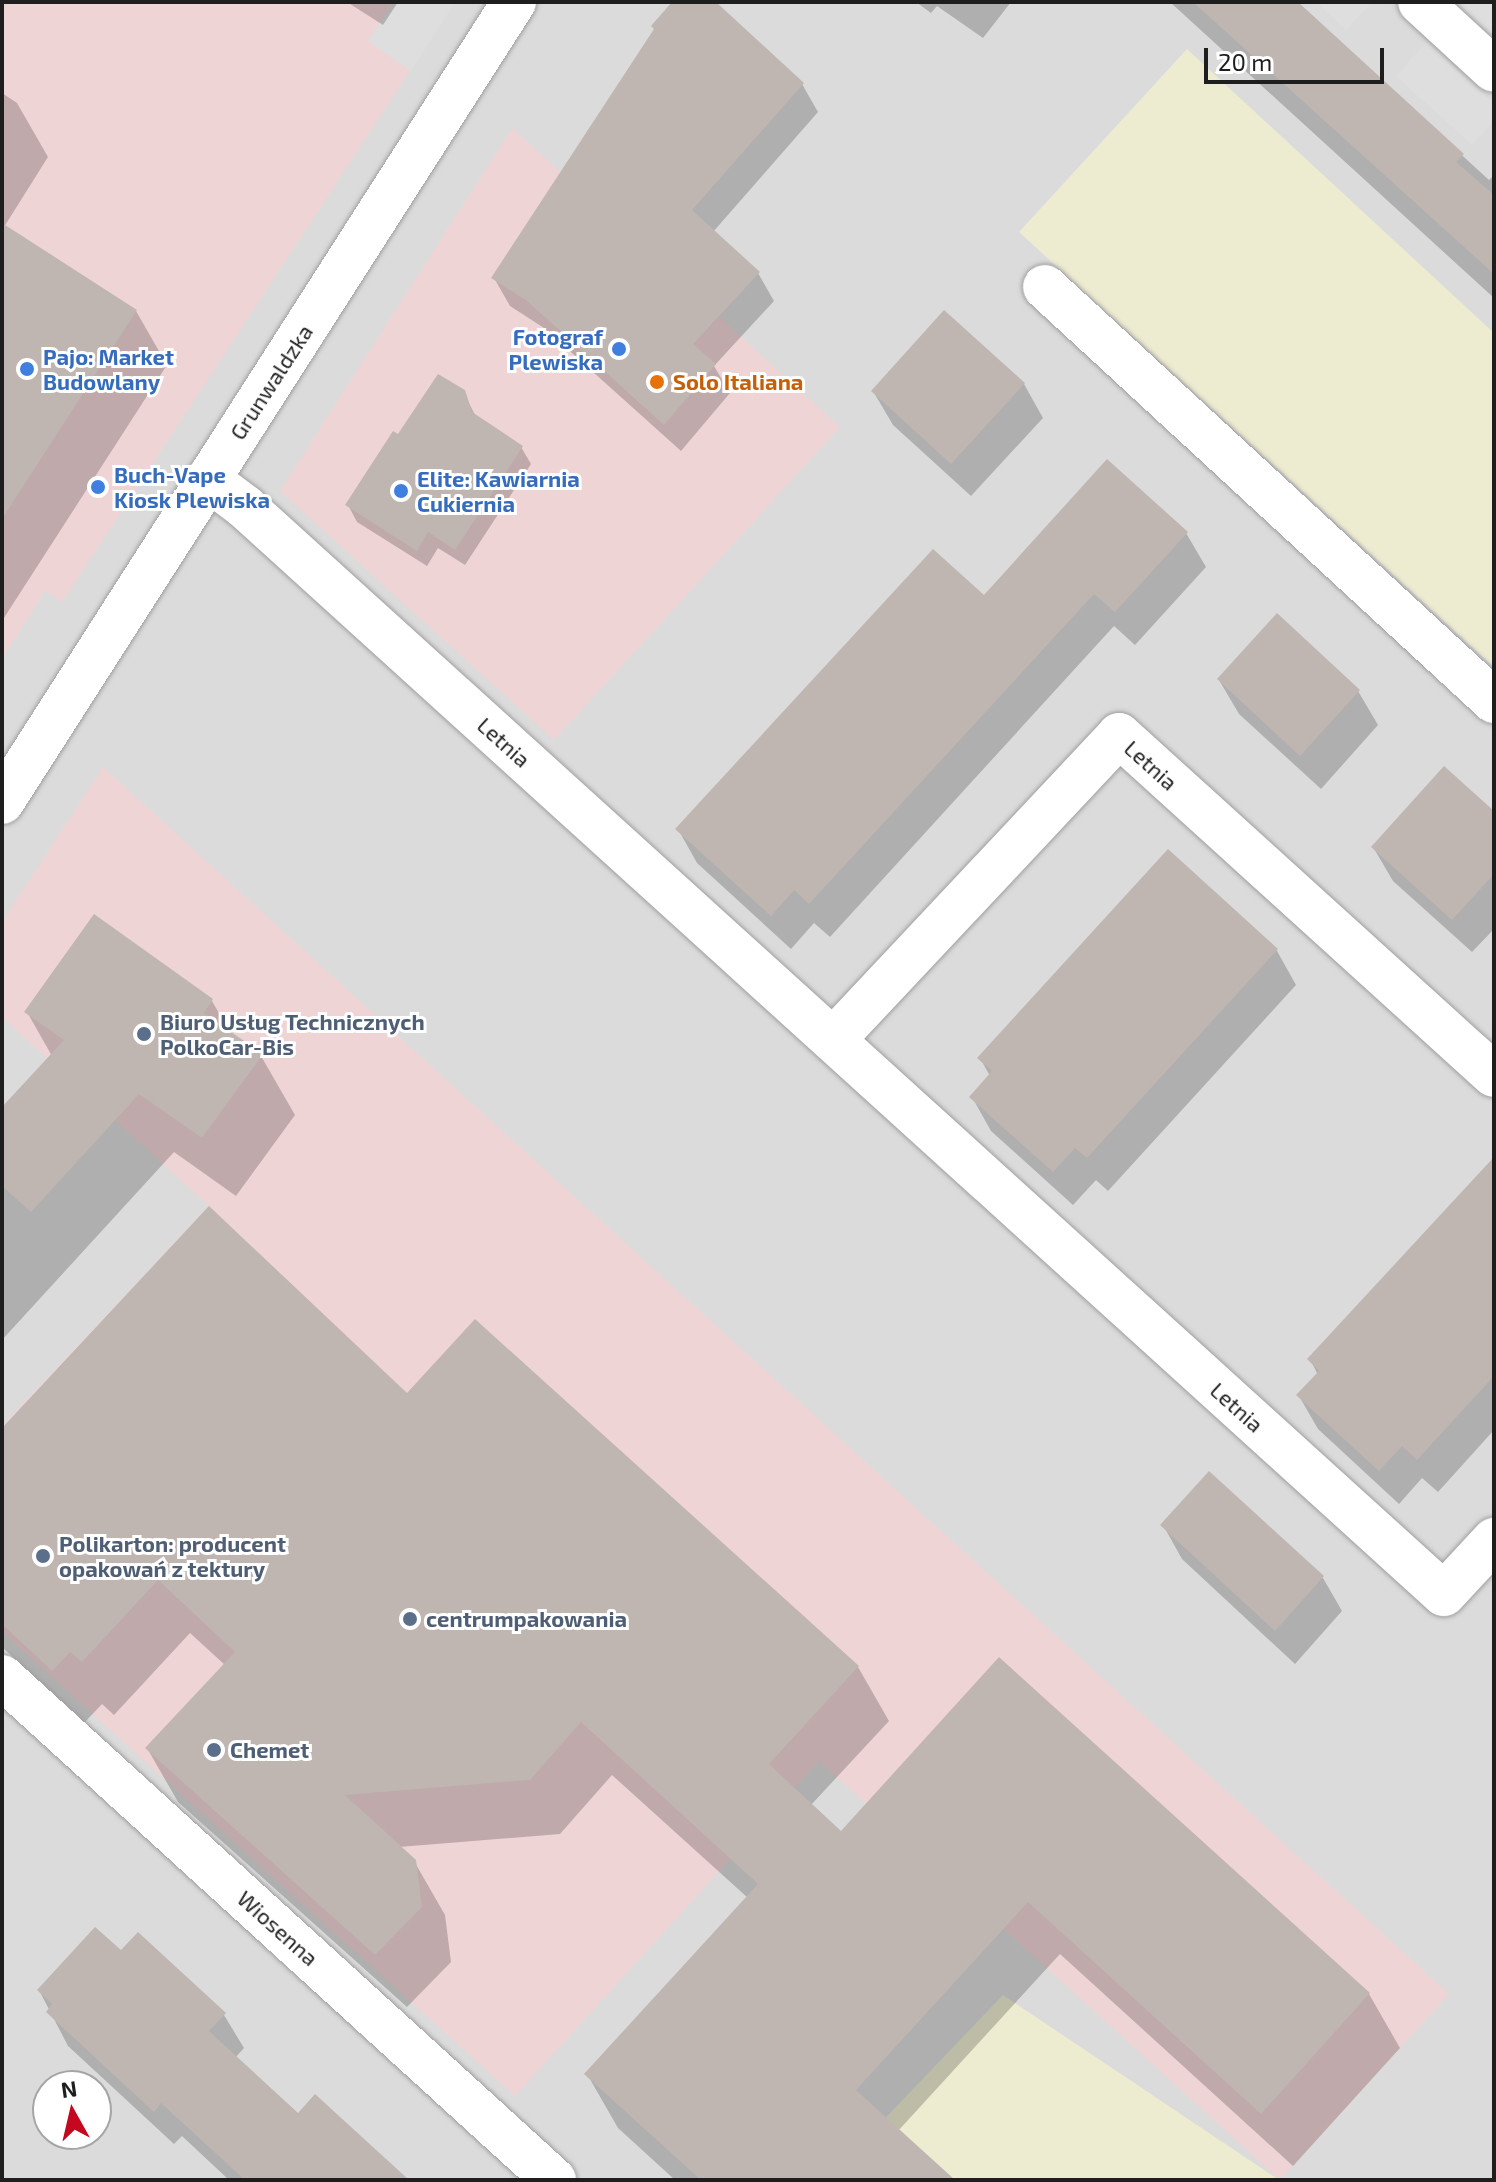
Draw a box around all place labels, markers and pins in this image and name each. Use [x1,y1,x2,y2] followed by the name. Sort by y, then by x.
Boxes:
[509,323,603,374] place label: Fotograf Plewiska
[610,340,628,358] marker: Fotograf Plewiska
[43,343,174,394] place label: Pajo: Market Budowlany
[18,360,36,378] marker: Pajo: Market Budowlany
[673,369,803,395] place label: Solo Italiana
[648,373,666,391] marker: Solo Italiana
[114,461,270,512] place label: Buch-Vape Kiosk Plewiska
[417,465,580,516] place label: Elite: Kawiarnia Cukiernia
[89,478,107,496] marker: Buch-Vape Kiosk Plewiska
[392,482,410,500] marker: Elite: Kawiarnia Cukiernia
[160,1008,425,1060] place label: Biuro Usług Technicznych PolkoCar-Bis
[135,1025,153,1043] marker: Biuro Usług Technicznych PolkoCar-Bis
[59,1530,286,1582] place label: Polikarton: producent opakowań z tektury
[34,1547,52,1565] marker: Polikarton: producent opakowań z tektury
[426,1606,627,1632] place label: centrumpakowania
[401,1610,419,1628] marker: centrumpakowania
[230,1737,309,1763] place label: Chemet
[205,1741,223,1759] marker: Chemet

